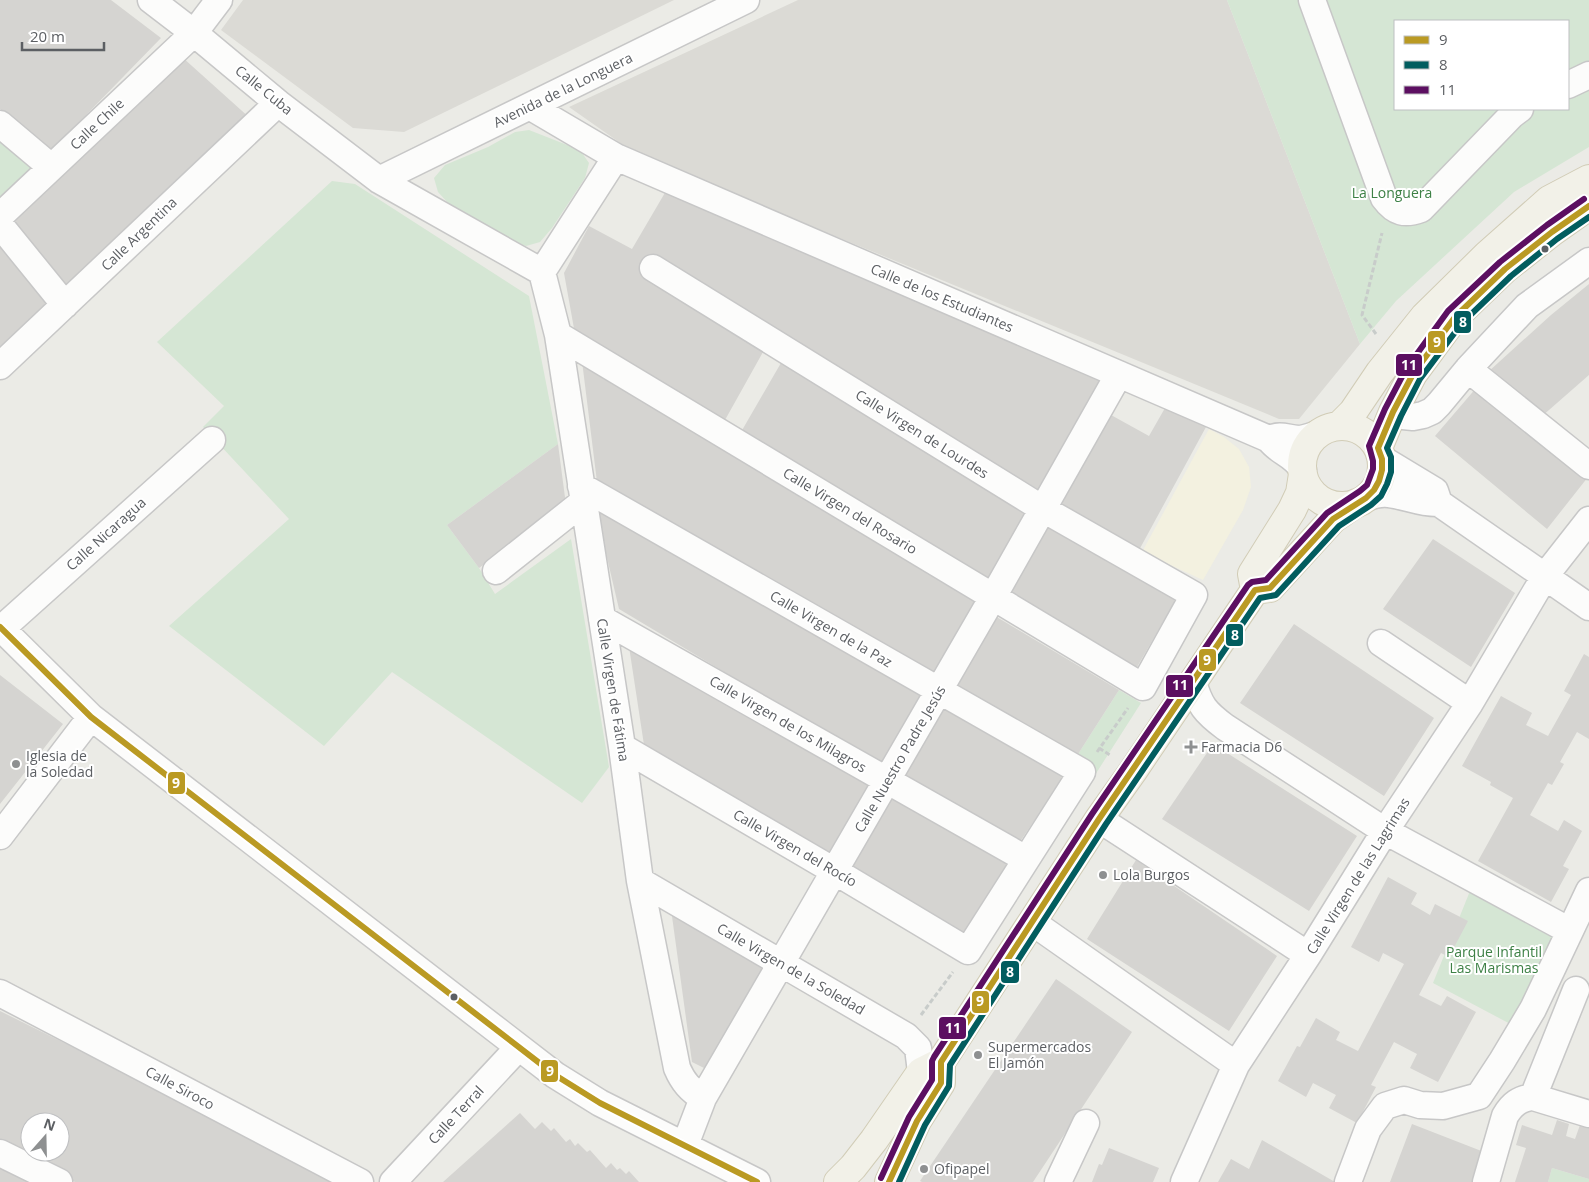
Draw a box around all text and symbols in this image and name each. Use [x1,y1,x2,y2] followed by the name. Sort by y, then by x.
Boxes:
[22,20,105,52] scale bar
[1394,20,1569,110] legend
[30,26,65,46] text: 20 m
[1439,29,1448,49] text: 9
[490,48,636,132] street label: Avenida de la Longuera
[1439,54,1448,74] text: 8
[232,61,297,119] street label: Calle Cuba
[1439,79,1456,99] text: 11
[65,94,128,154] street label: Calle Chile
[1352,183,1432,202] park label: La Longuera
[97,193,181,275] street label: Calle Argentina
[1540,244,1550,254] unlabelled marker
[868,259,1017,336] street label: Calle de los Estudiantes
[1453,310,1472,334] line badge: 8
[1459,312,1467,331] text: 8
[1427,330,1446,354] line badge: 9
[1433,332,1441,351] text: 9
[1395,353,1423,377] line badge: 11
[1401,355,1417,374] text: 11
[852,385,993,483] street label: Calle Virgen de Lourdes
[780,463,921,558] street label: Calle Virgen del Rosario
[62,493,150,575] street label: Calle Nicaragua
[767,586,896,672] street label: Calle Virgen de la Paz
[593,617,634,763] street label: Calle Virgen de Fátima
[1225,623,1244,647] line badge: 8
[1231,625,1239,644] text: 8
[1198,648,1217,672] line badge: 9
[1203,650,1211,669] text: 9
[706,671,871,777] street label: Calle Virgen de los Milagros
[1165,674,1194,698] line badge: 11
[1172,675,1188,694] text: 11
[850,681,950,836] street label: Calle Nuestro Padre Jesús
[1201,737,1282,756] place label: Farmacia D6
[1185,741,1197,753] marker: Farmacia D6
[26,746,93,781] place label: Iglesia de la Soledad
[10,758,22,770] marker: Iglesia de la Soledad
[167,771,186,795] line badge: 9
[172,773,180,792] text: 9
[1301,793,1414,958] street label: Calle Virgen de las Lagrimas
[730,804,861,891] street label: Calle Virgen del Rocío
[1113,865,1190,884] place label: Lola Burgos
[1097,869,1109,881] marker: Lola Burgos
[714,918,869,1019] street label: Calle Virgen de la Soledad
[1446,942,1542,977] park label: Parque Infantil Las Marismas
[1000,960,1020,984] line badge: 8
[1006,962,1014,981] text: 8
[971,990,990,1014] line badge: 9
[976,991,984,1010] text: 9
[449,992,459,1002] unlabelled marker
[938,1016,967,1040] line badge: 11
[945,1018,961,1037] text: 11
[988,1037,1091,1072] place label: Supermercados El Jamón
[972,1049,984,1061] marker: Supermercados El Jamón
[540,1059,559,1083] line badge: 9
[142,1061,218,1114] street label: Calle Siroco
[546,1061,554,1080] text: 9
[424,1081,488,1148] street label: Calle Terral
[20,1112,70,1162] north arrow
[41,1113,58,1135] text: N
[934,1159,989,1178] place label: Ofipapel
[918,1163,930,1175] marker: Ofipapel

